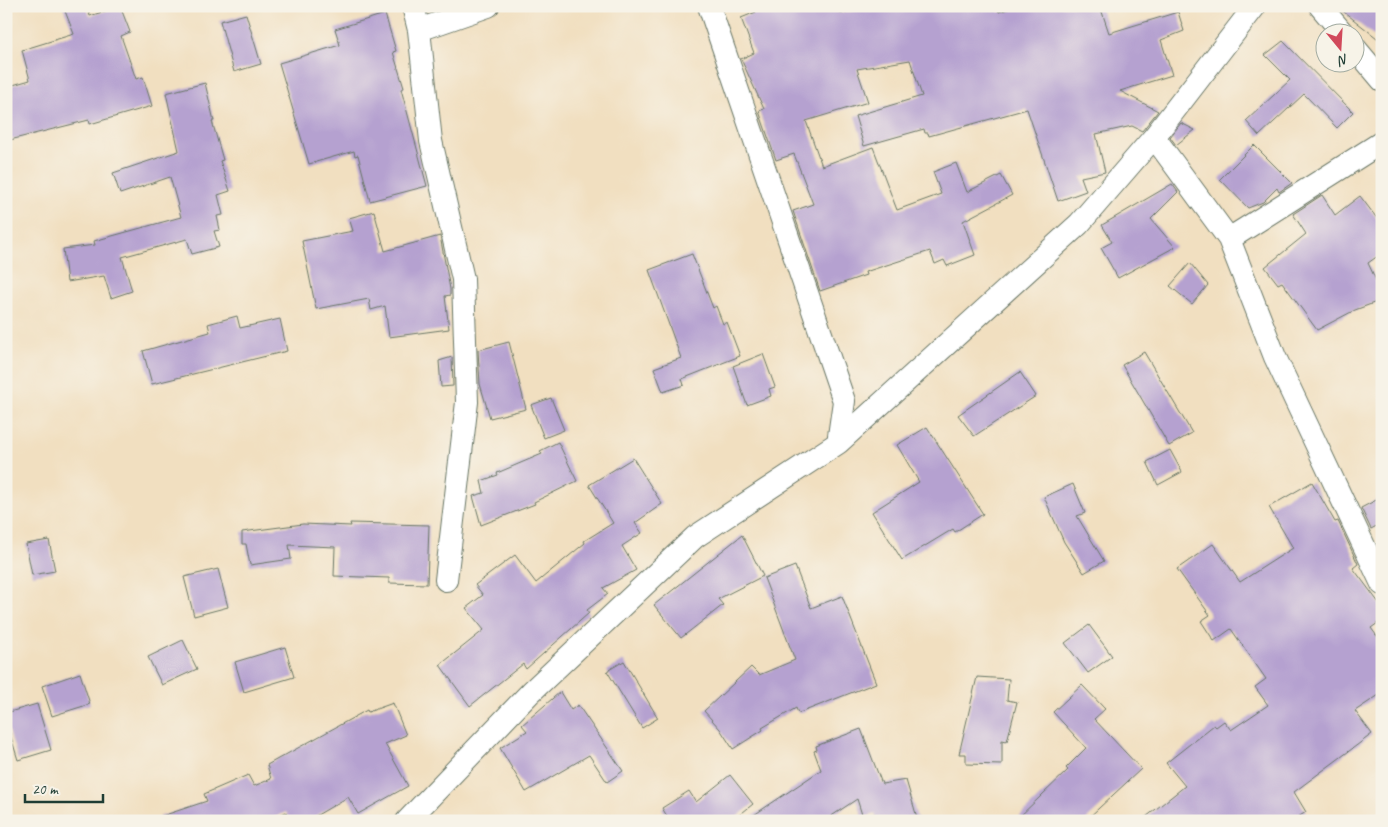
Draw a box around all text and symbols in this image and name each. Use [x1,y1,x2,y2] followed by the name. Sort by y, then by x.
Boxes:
[1316,22,1366,72] north arrow
[1335,50,1351,70] text: N
[25,772,102,804] scale bar
[32,780,59,799] text: 20 m

